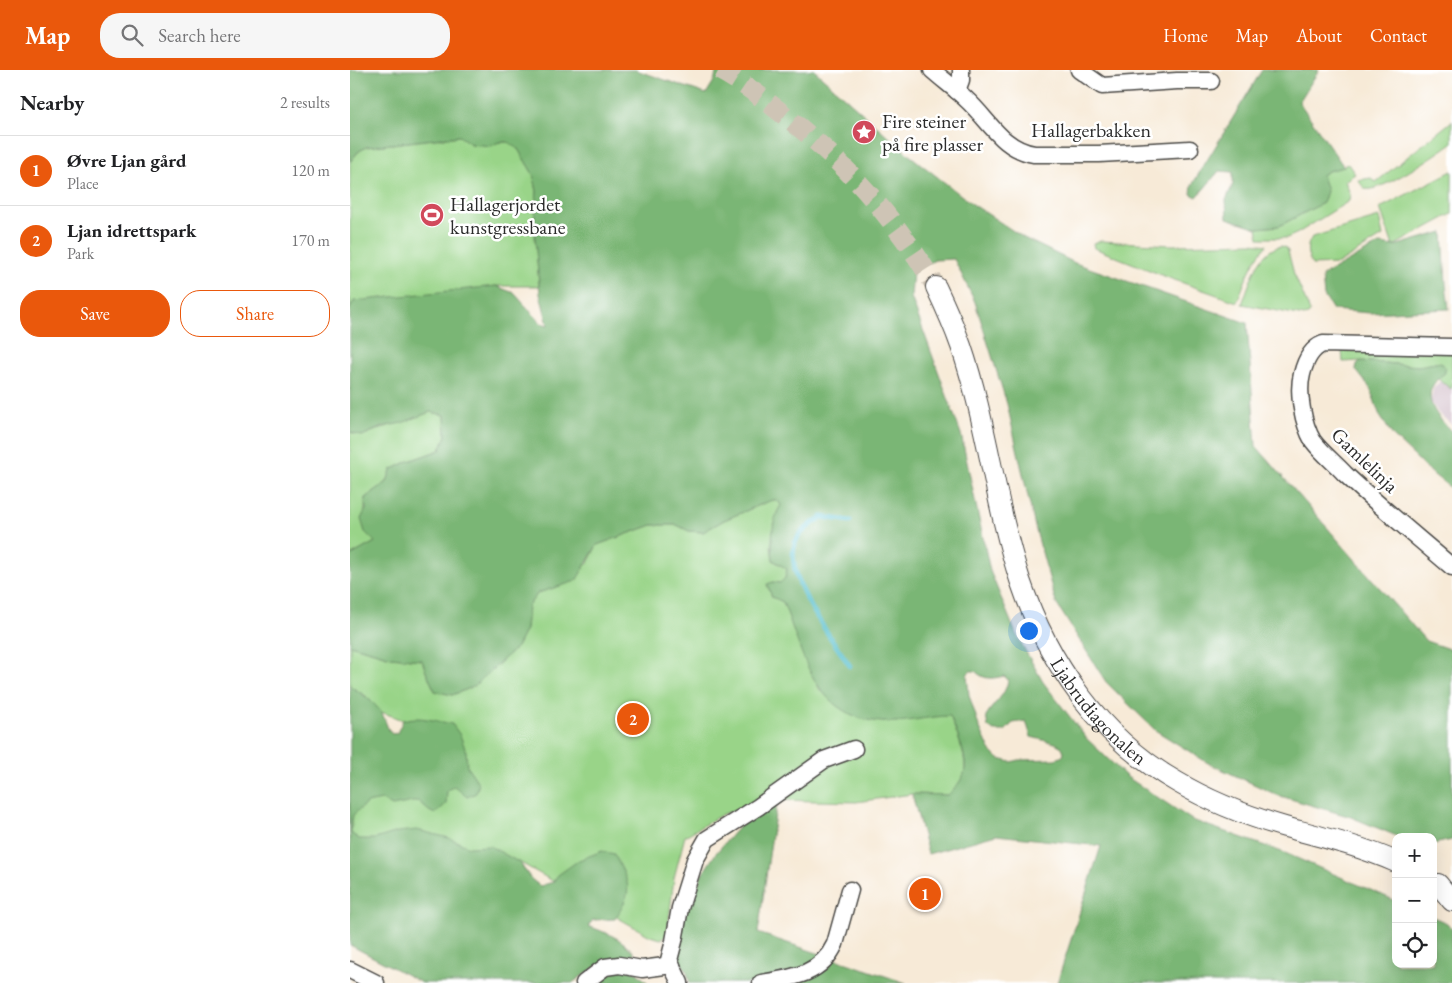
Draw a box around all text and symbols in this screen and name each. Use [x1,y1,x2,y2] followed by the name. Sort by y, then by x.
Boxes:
[100,13,450,58] search box
[25,20,70,51] text: Map
[118,21,146,49] icon: search
[158,23,241,48] text: Search here
[1163,24,1208,47] text: Home
[1236,24,1268,47] text: Map
[1296,24,1342,47] text: About
[1370,24,1427,47] text: Contact
[20,89,84,116] text: Nearby
[280,92,330,113] text: 2 results
[882,108,983,157] place label: Fire steiner på fire plasser
[1031,117,1151,143] street label: Hallagerbakken
[851,119,877,145] place icon: Fire steiner på fire plasser
[67,148,186,173] text: Øvre Ljan gård
[32,160,40,181] text: 1
[291,160,330,181] text: 120 m
[67,173,99,194] text: Place
[450,191,566,240] place label: Hallagerjordet kunstgressbane
[419,202,445,228] sports icon: Hallagerjordet kunstgressbane
[67,218,197,243] text: Ljan idrettspark
[32,230,40,251] text: 2
[291,230,330,251] text: 170 m
[67,243,94,264] text: Park
[20,290,170,337] button: Save
[180,290,330,337] button: Share
[1326,422,1404,498] street label: Gamlelinja
[1016,618,1042,644] your location
[1045,652,1152,771] street label: Ljabrudiagonalen
[617,700,649,738] pin: 2
[1392,833,1437,968] map controls
[1392,833,1437,878] button: +
[909,875,941,913] pin: 1
[1392,878,1437,923] button: −
[1392,923,1437,968] button: locate

